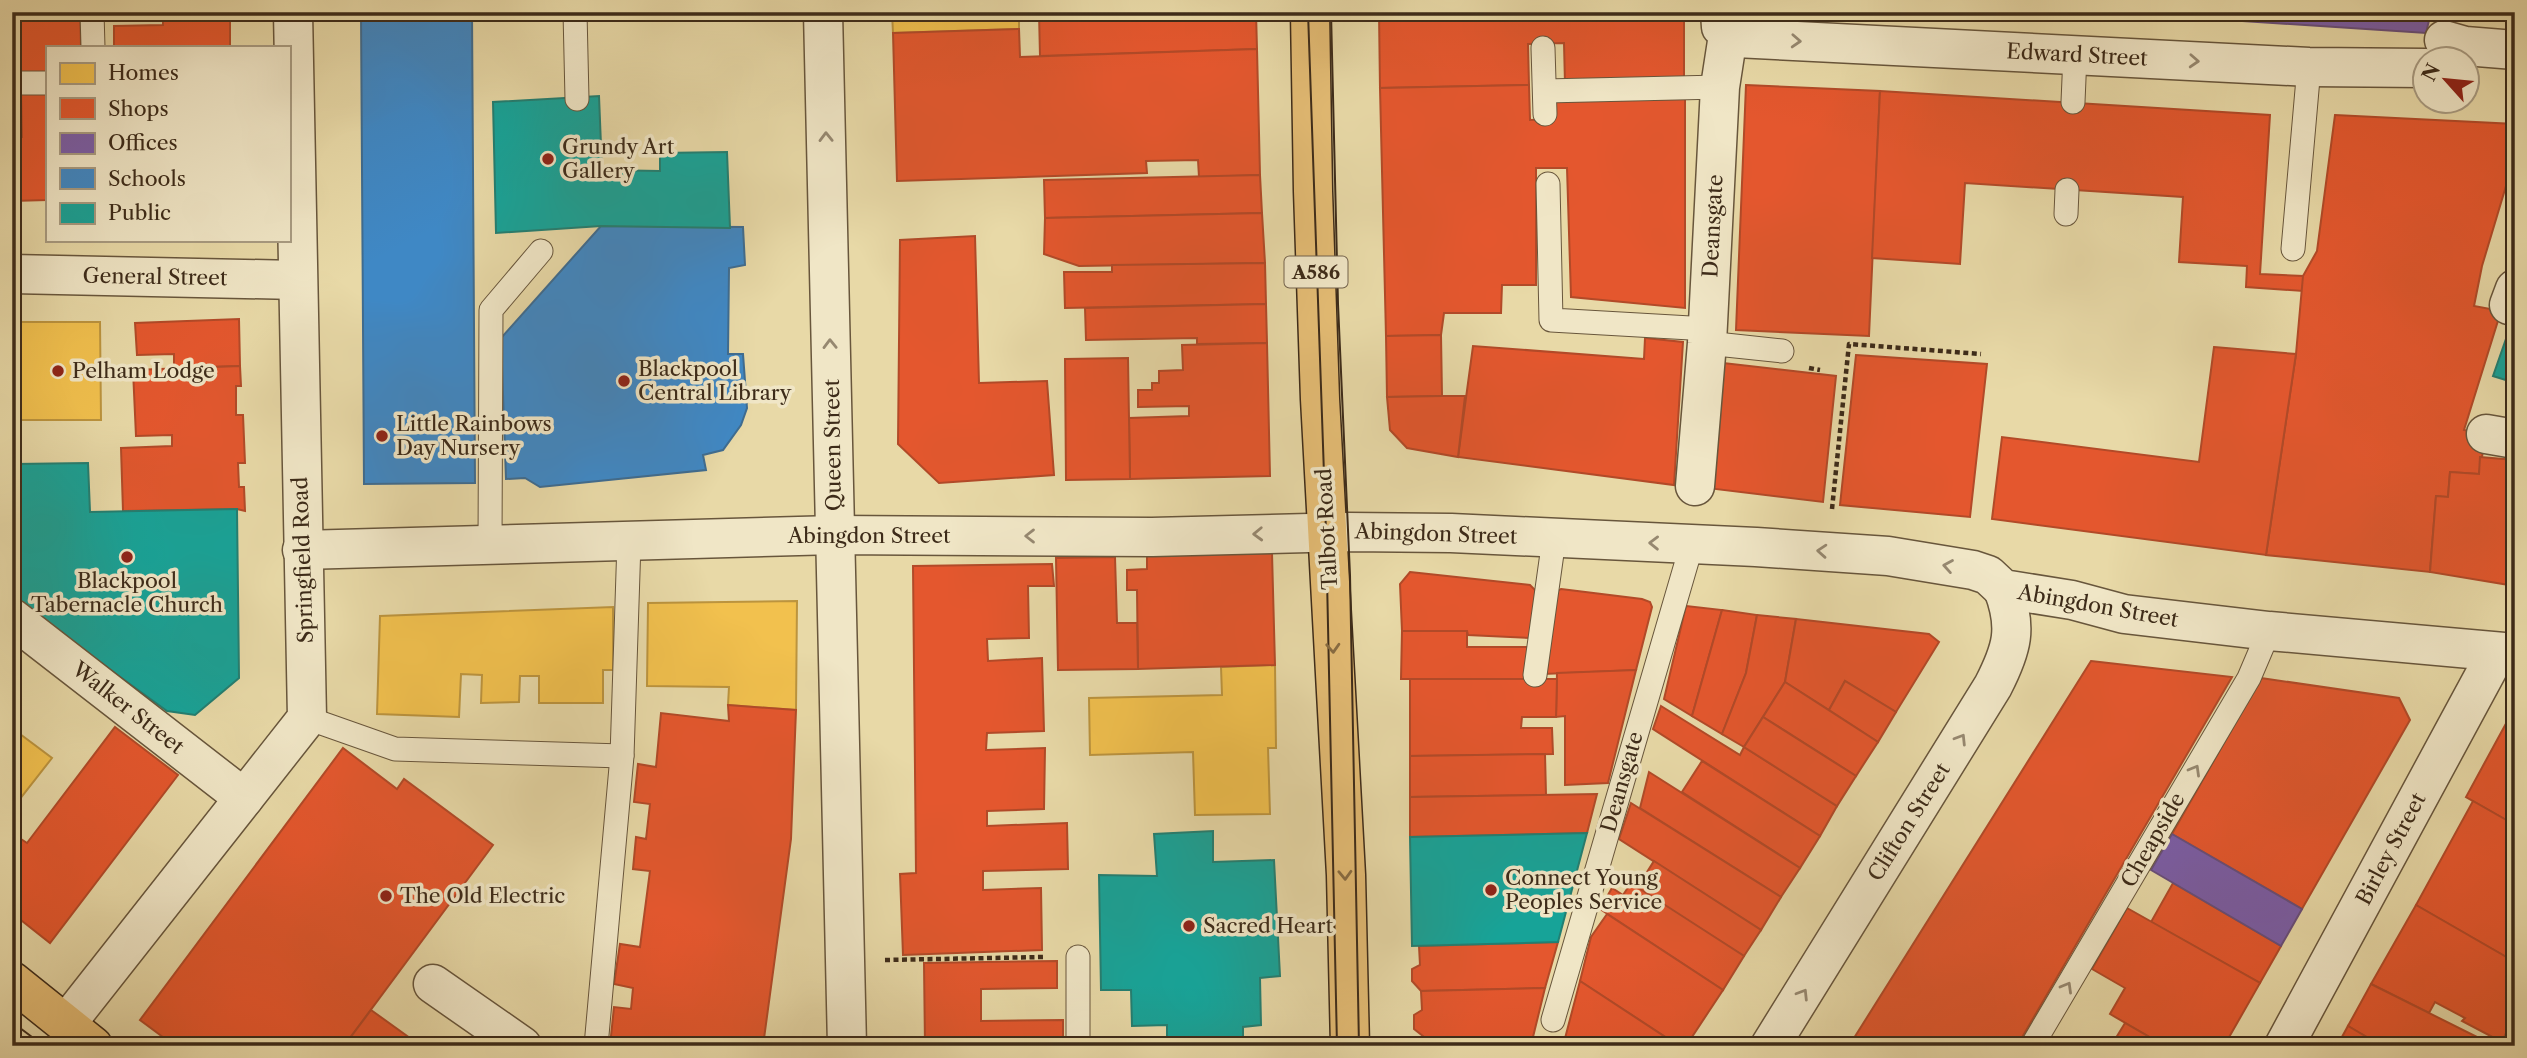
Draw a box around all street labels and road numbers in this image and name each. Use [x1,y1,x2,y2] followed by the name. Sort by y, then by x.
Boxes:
[2006,38,2149,71] street label: Edward Street
[1697,174,1728,278] street label: Deansgate
[1284,256,1348,288] road number: A586
[82,263,228,290] street label: General Street
[819,378,846,511] street label: Queen Street
[1311,467,1342,590] street label: Talbot Road
[287,476,318,644] street label: Springfield Road
[1353,518,1518,549] street label: Abingdon Street
[787,523,951,548] street label: Abingdon Street
[2015,579,2181,632] street label: Abingdon Street
[67,656,190,759] street label: Walker Street
[1595,729,1648,835] street label: Deansgate
[1862,758,1955,885] street label: Clifton Street
[2115,788,2190,892] street label: Cheapside
[2351,788,2431,909] street label: Birley Street

